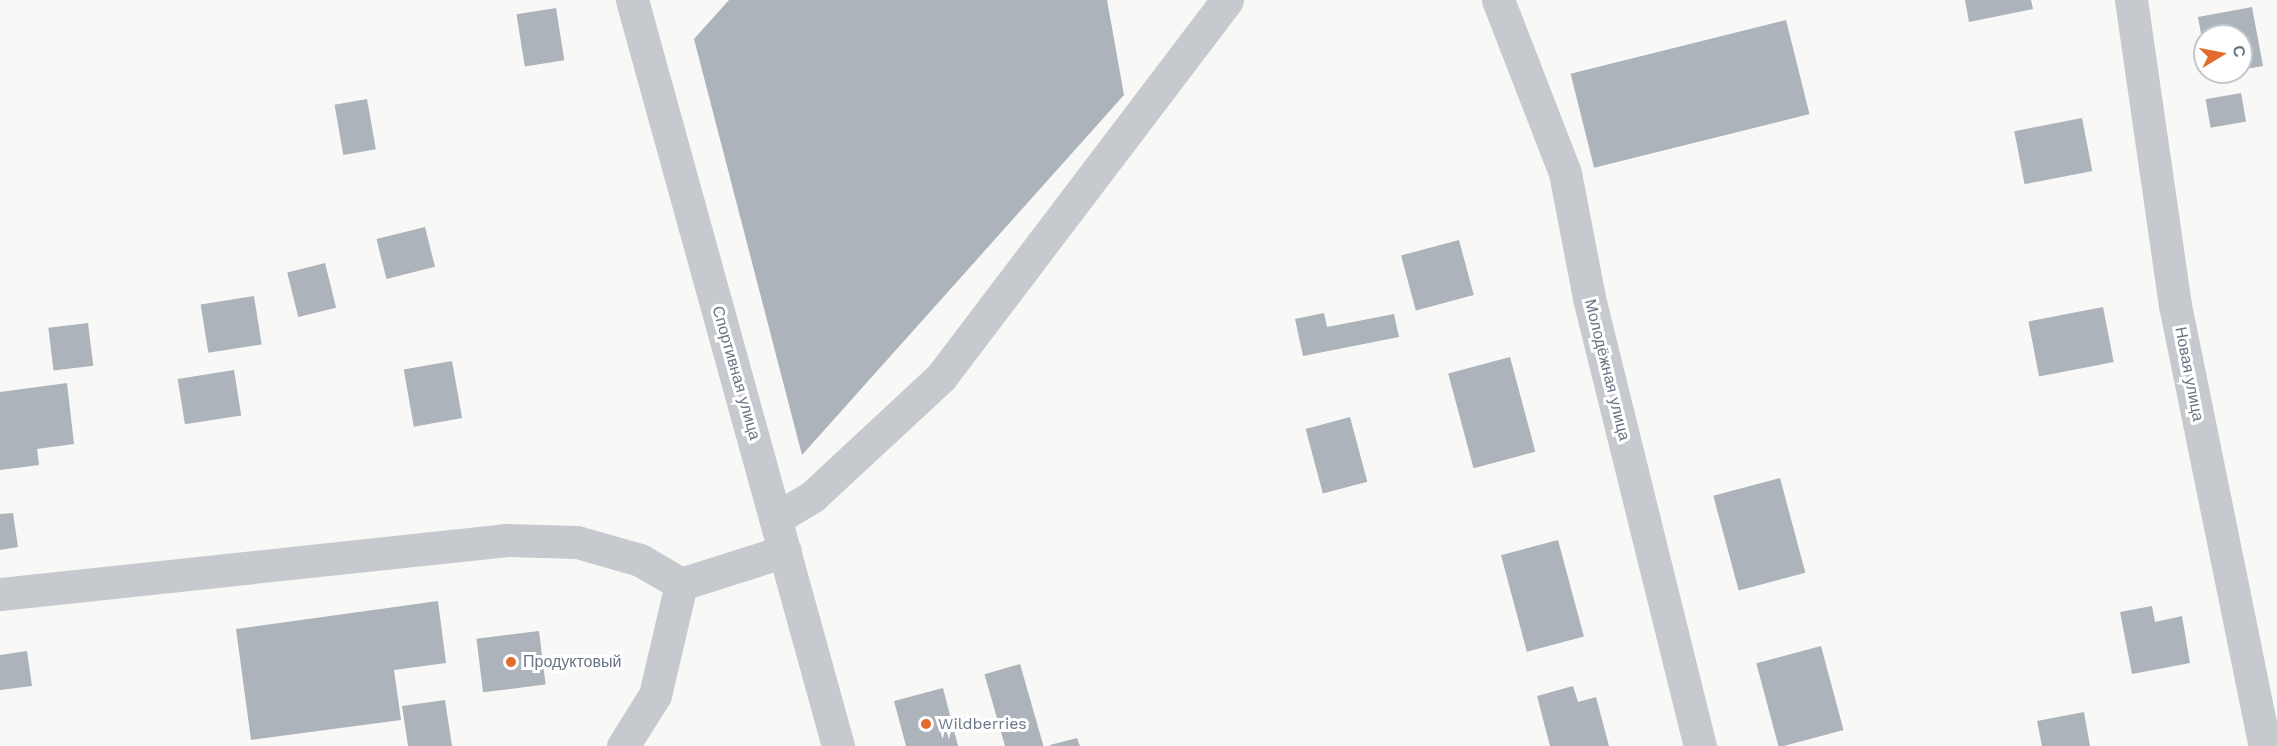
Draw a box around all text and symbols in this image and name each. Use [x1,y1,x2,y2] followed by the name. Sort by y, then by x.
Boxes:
[2193,24,2253,84] north arrow
[2229,44,2250,58] text: С
[1580,297,1634,443] street label: Молодёжная улица
[708,304,764,442] street label: Спортивная улица
[2170,325,2208,423] street label: Новая улица
[523,652,621,672] place label: Продуктовый
[504,655,518,669] marker: Продуктовый
[938,714,1027,734] place label: Wildberries
[919,717,933,731] marker: Wildberries

